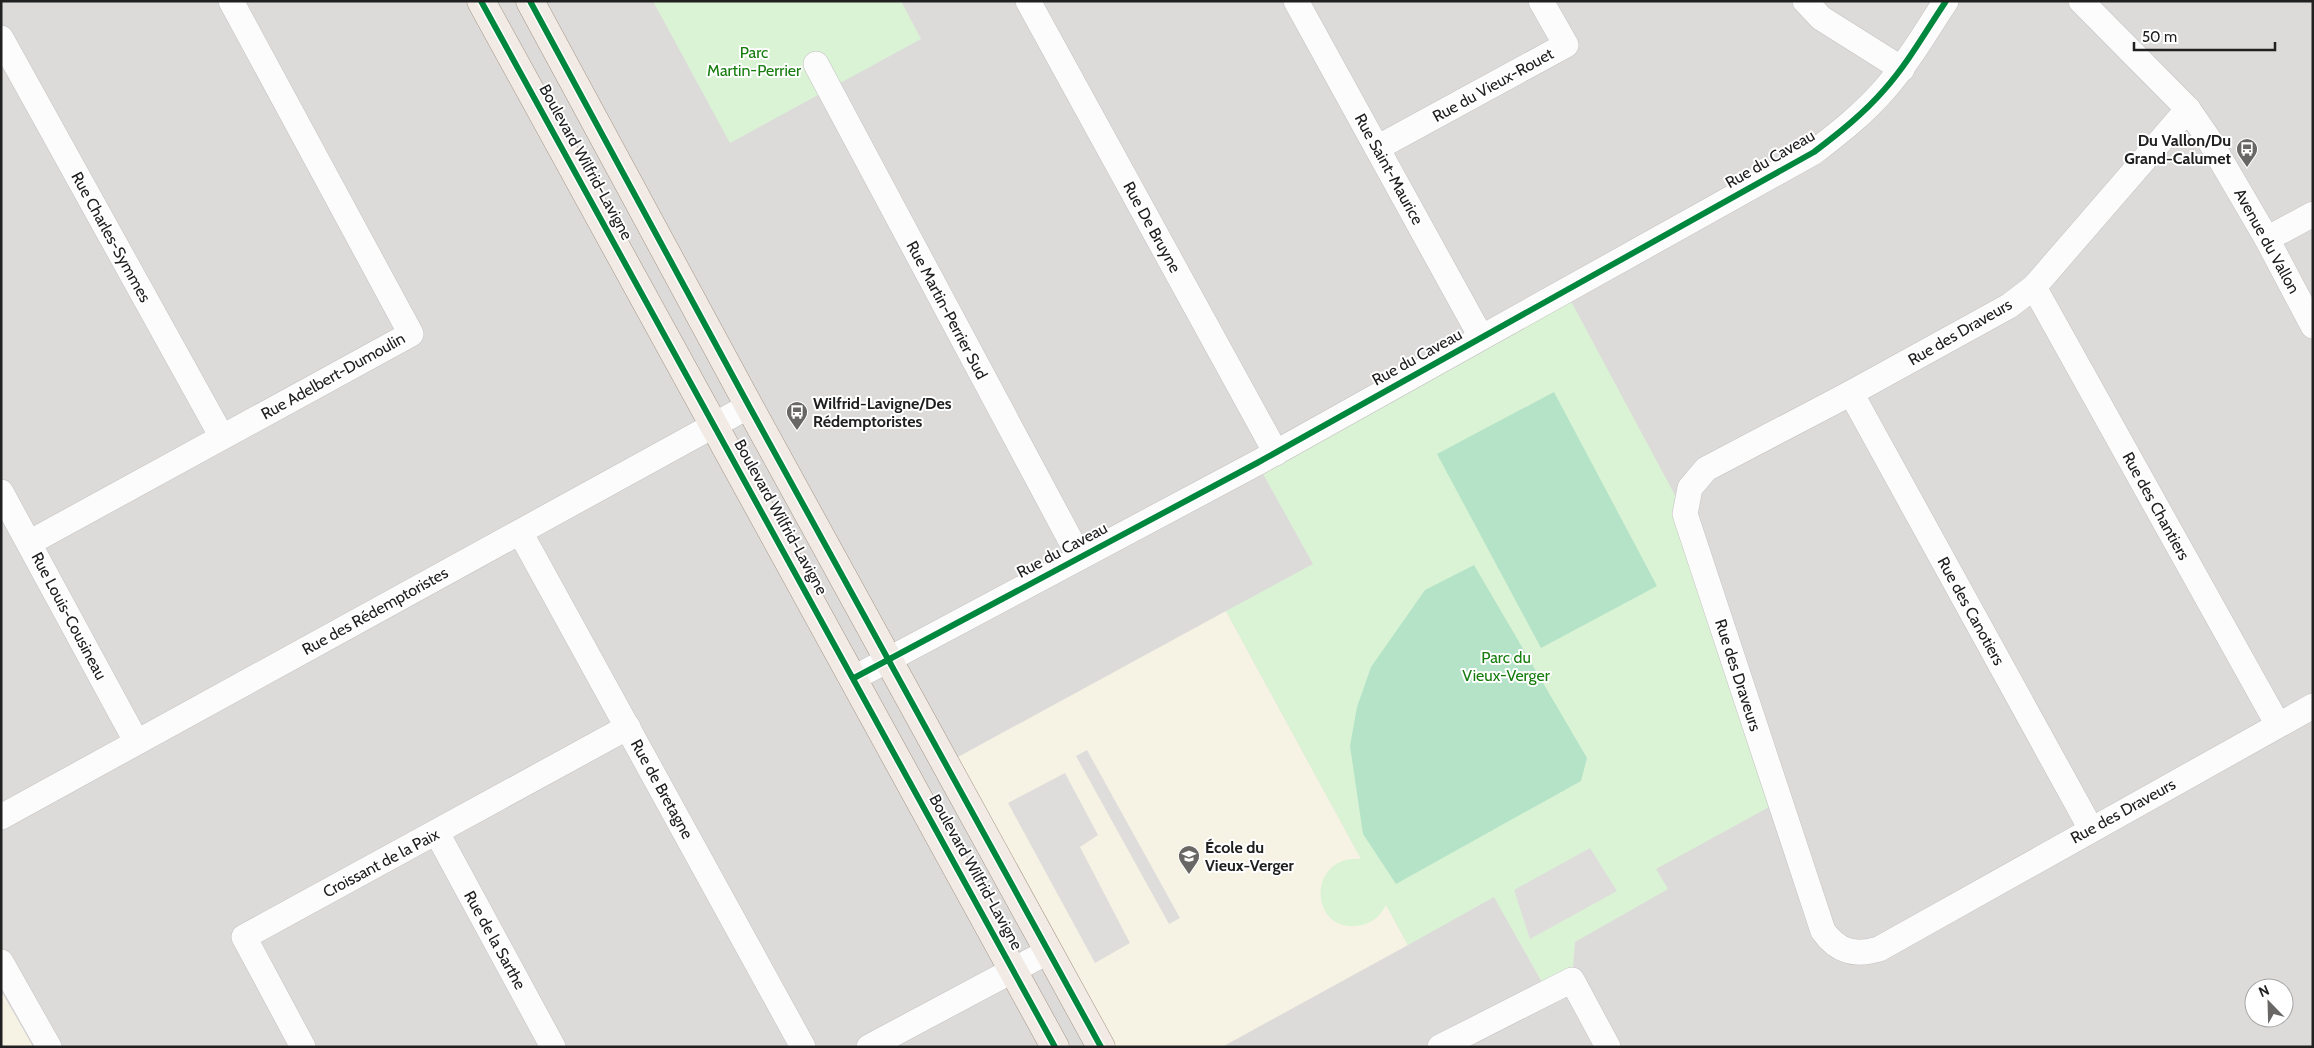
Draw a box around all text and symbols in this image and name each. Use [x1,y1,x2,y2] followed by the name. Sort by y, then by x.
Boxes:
[2134,20,2275,52] scale bar
[2142,28,2177,46] text: 50 m
[707,43,802,80] park label: Parc Martin-Perrier
[1429,44,1557,126] street label: Rue du Vieux-Rouet
[535,81,637,243] street label: Boulevard Wilfrid-Lavigne
[1351,110,1427,228] street label: Rue Saint-Maurice
[1722,126,1818,192] street label: Rue du Caveau
[2124,131,2231,168] place label: Du Vallon/Du Grand-Calumet
[2235,137,2259,168] bus stop icon: Du Vallon/Du Grand-Calumet
[67,169,155,306] street label: Rue Charles-Symmes
[1119,178,1185,276] street label: Rue De Bruyne
[2230,185,2304,297] street label: Avenue du Vallon
[903,238,991,382] street label: Rue Martin-Perrier Sud
[1905,294,2016,369] street label: Rue des Draveurs
[1369,325,1465,389] street label: Rue du Caveau
[258,328,408,424] street label: Rue Adelbert-Dumoulin
[813,394,952,431] place label: Wilfrid-Lavigne/Des Rédemptoristes
[785,400,809,431] bus stop icon: Wilfrid-Lavigne/Des Rédemptoristes
[730,436,832,598] street label: Boulevard Wilfrid-Lavigne
[2118,449,2194,564] street label: Rue des Chantiers
[1014,518,1110,582] street label: Rue du Caveau
[27,549,111,683] street label: Rue Louis-Cousineau
[1933,554,2009,669] street label: Rue des Canotiers
[299,563,452,659] street label: Rue des Rédemptoristes
[1711,617,1765,734] street label: Rue des Draveurs
[1462,648,1551,685] park label: Parc du Vieux-Verger
[627,736,697,842] street label: Rue de Bretagne
[2067,774,2179,848] street label: Rue des Draveurs
[925,791,1027,953] street label: Boulevard Wilfrid-Lavigne
[320,824,443,902] street label: Croissant de la Paix
[1205,838,1295,875] place label: École du Vieux-Verger
[1177,844,1201,875] school or university icon: École du Vieux-Verger
[460,887,530,993] street label: Rue de la Sarthe
[2244,978,2294,1028] north arrow
[2256,981,2272,1001] text: N

